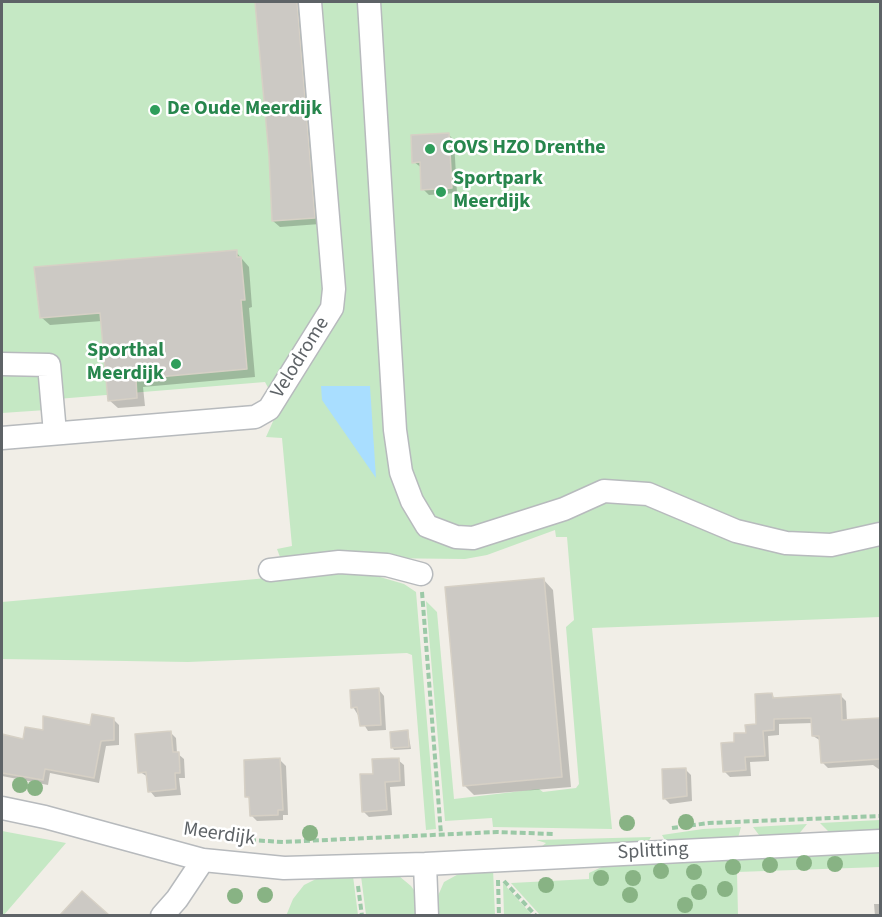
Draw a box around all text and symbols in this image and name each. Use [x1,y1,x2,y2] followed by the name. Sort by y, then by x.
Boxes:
[167,98,322,122] place label: De Oude Meerdijk
[148,103,162,117] marker: De Oude Meerdijk
[442,137,606,161] place label: COVS HZO Drenthe
[423,142,437,156] marker: COVS HZO Drenthe
[453,168,543,215] place label: Sportpark Meerdijk
[434,185,448,199] marker: Sportpark Meerdijk
[267,313,335,403] street label: Velodrome
[87,340,164,387] place label: Sporthal Meerdijk
[169,357,183,371] marker: Sporthal Meerdijk
[182,818,256,852] street label: Meerdijk
[617,838,689,866] street label: Splitting

